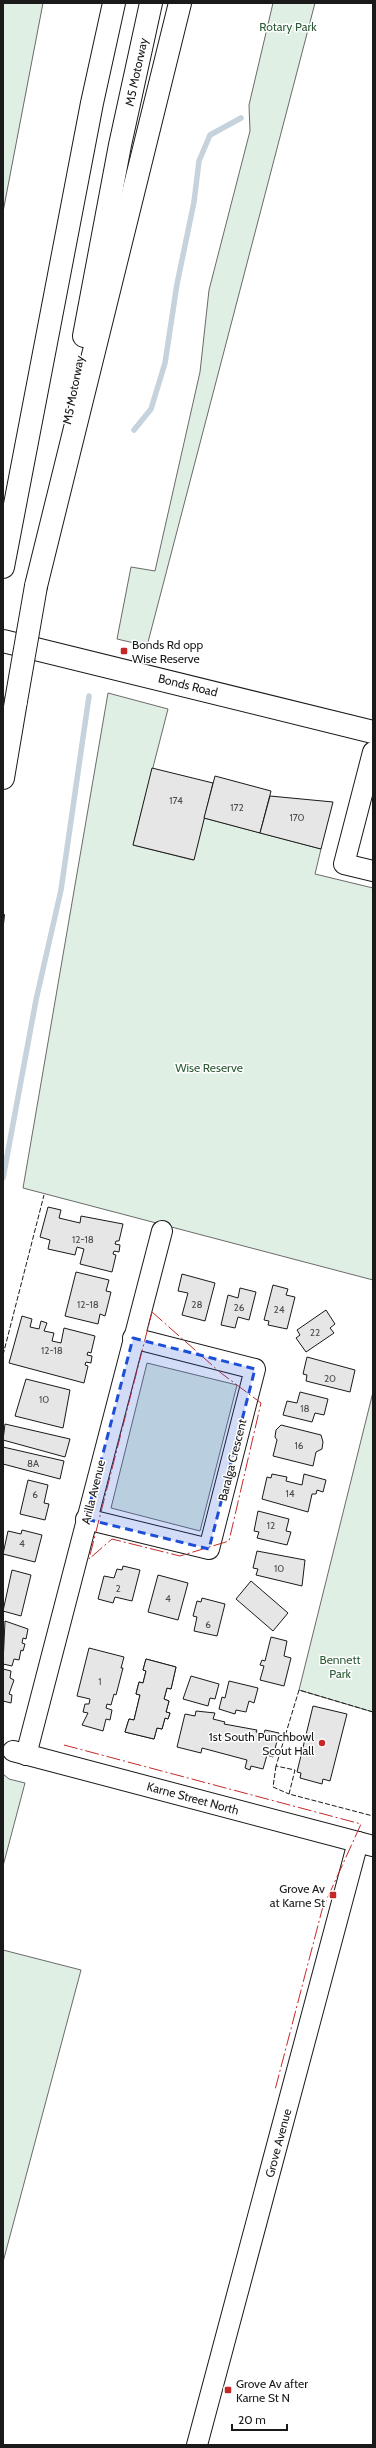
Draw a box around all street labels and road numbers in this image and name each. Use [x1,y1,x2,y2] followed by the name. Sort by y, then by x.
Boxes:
[121,36,151,108] street label: M5 Motorway
[59,354,87,426] street label: M5 Motorway
[157,670,219,700] street label: Bonds Road
[215,1417,249,1503] street label: Baralga Crescent
[78,1458,108,1526] street label: Arilla Avenue
[145,1779,241,1817] street label: Karne Street North
[262,2107,294,2179] street label: Grove Avenue

